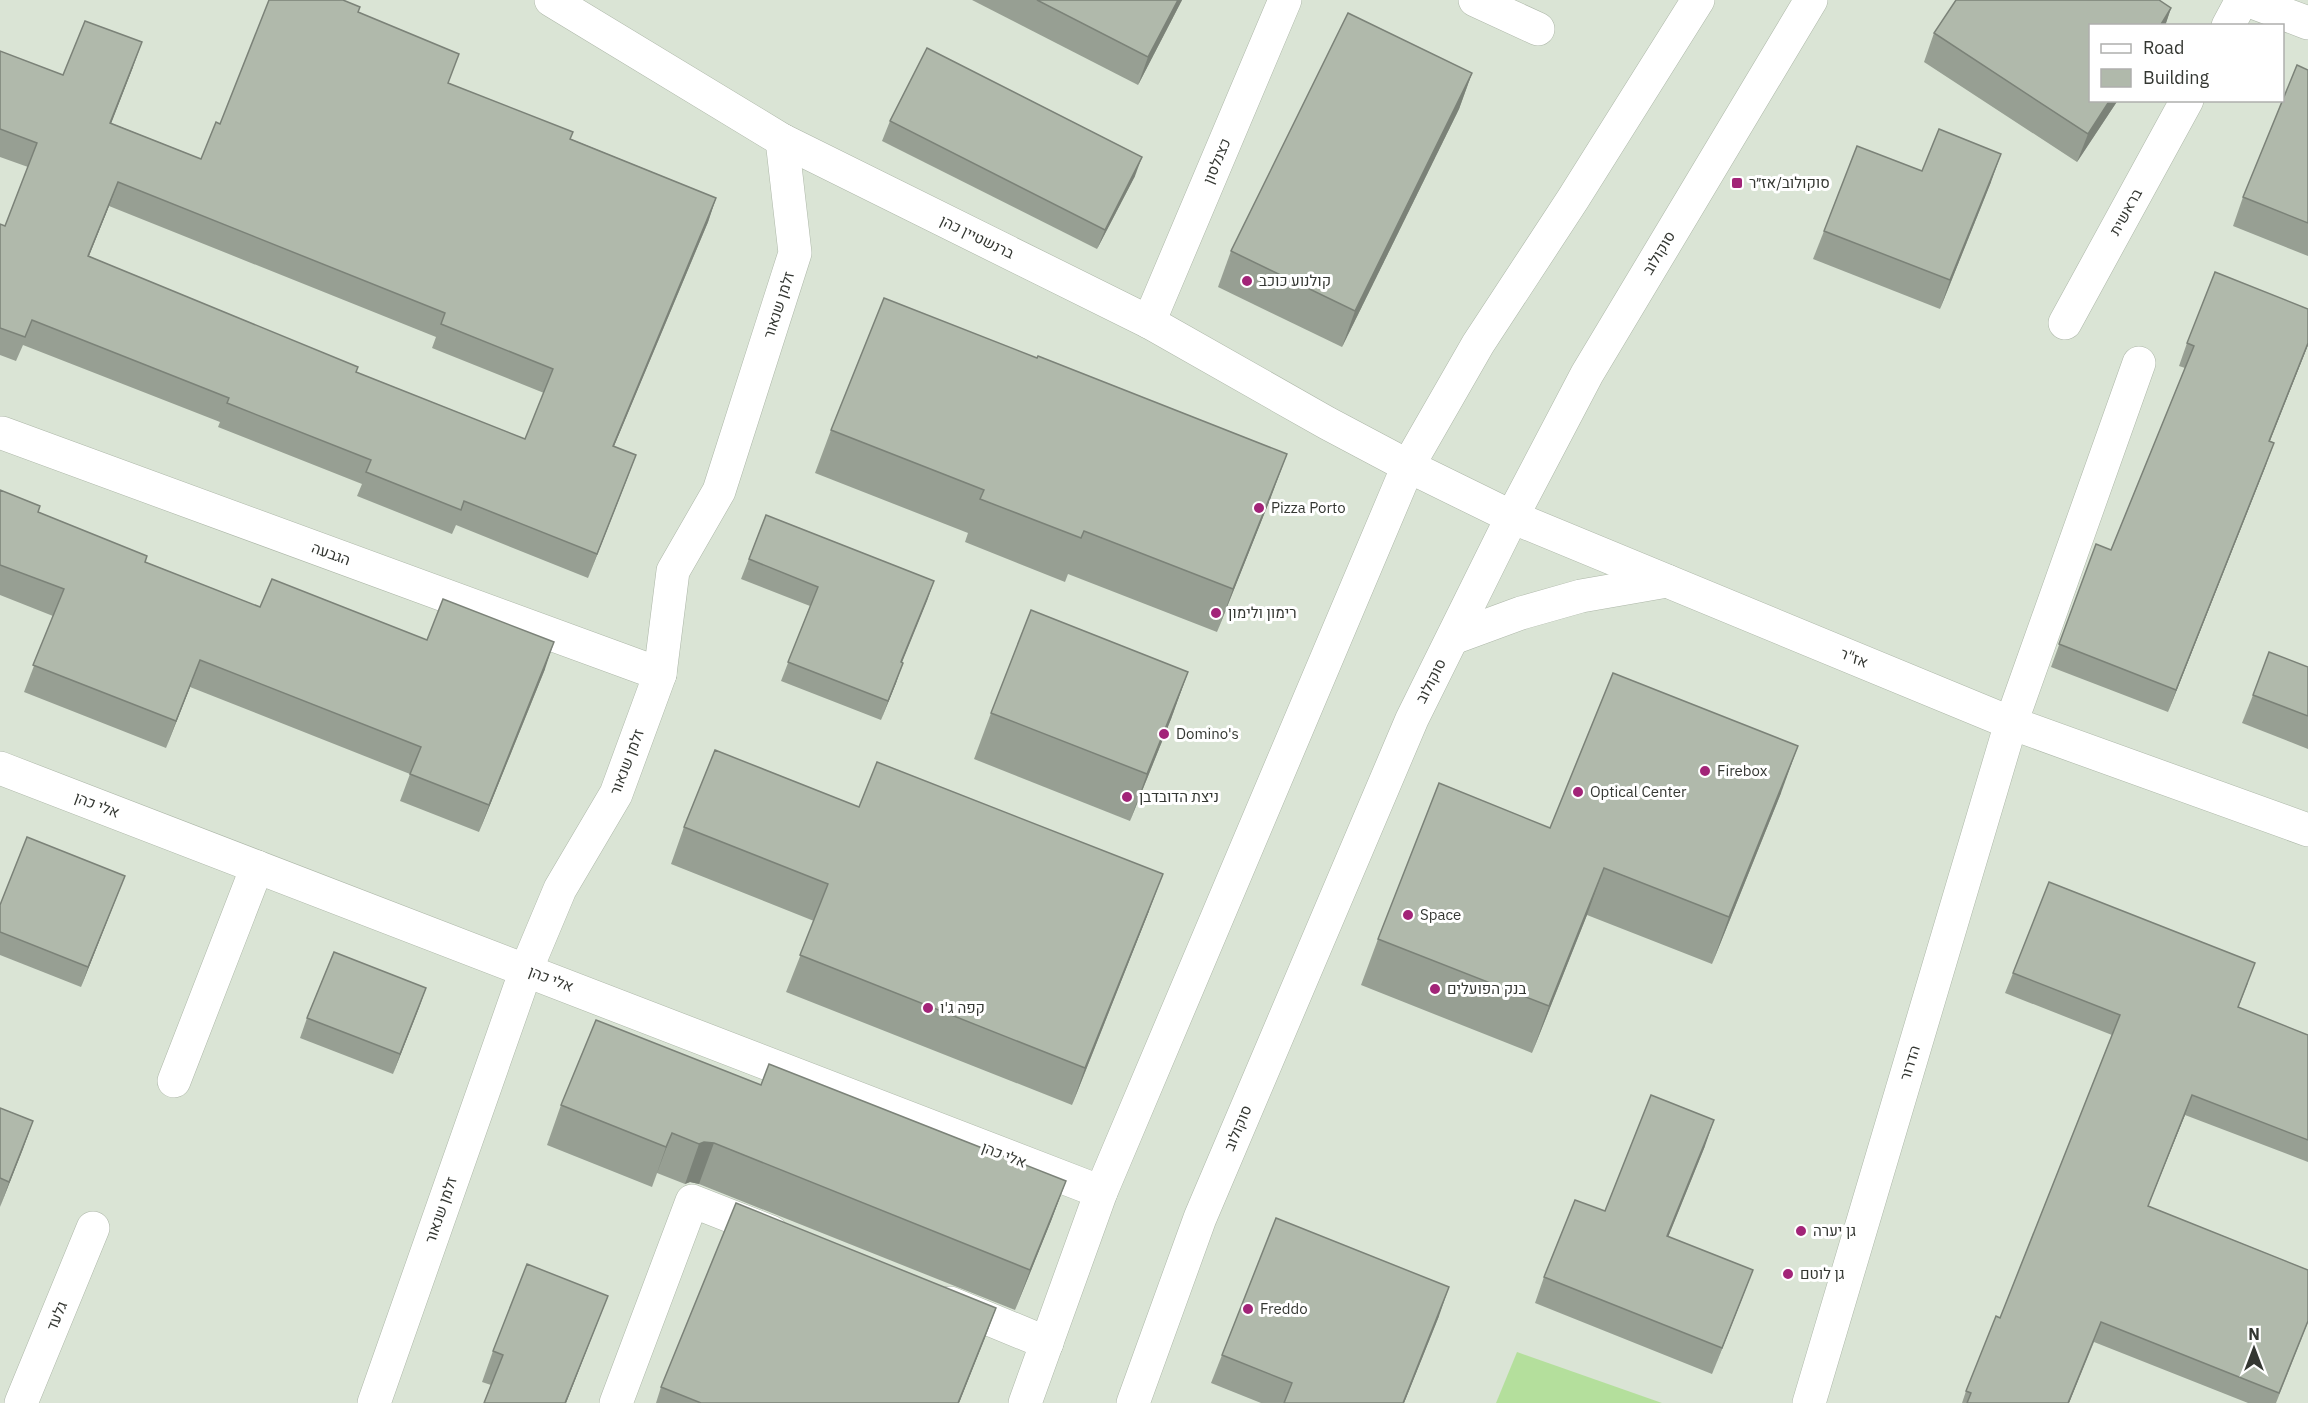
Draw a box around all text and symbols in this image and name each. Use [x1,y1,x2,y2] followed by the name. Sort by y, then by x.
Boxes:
[2089,24,2284,102] legend
[2143,36,2184,59] text: Road
[2143,66,2210,89] text: Building
[1198,135,1235,186] street label: כצנלסון
[1749,173,1830,192] place label: סוקולוב/אז״ר
[1730,176,1744,190] marker: סוקולוב/אז״ר
[2105,185,2146,239] street label: בראשית
[937,210,1017,263] street label: ברנשטיין כהן
[1638,227,1679,278] street label: סוקולוב
[759,269,798,341] street label: זלמן שנאור
[1259,271,1331,290] place label: קולנוע כוכב
[1240,274,1254,288] marker: קולנוע כוכב
[1271,498,1346,517] place label: Pizza Porto
[1252,501,1266,515] marker: Pizza Porto
[309,538,353,569] street label: הגבעה
[1228,603,1297,622] place label: רימון ולימון
[1209,606,1223,620] marker: רימון ולימון
[1837,643,1871,672] street label: אז"ר
[1411,655,1450,706] street label: סוקולוב
[1176,724,1239,743] place label: Domino's
[605,726,648,797] street label: זלמן שנאור
[1157,727,1171,741] marker: Domino's
[1717,761,1768,780] place label: Firebox
[1698,764,1712,778] marker: Firebox
[1590,782,1687,801] place label: Optical Center
[1571,785,1585,799] marker: Optical Center
[72,787,122,822] street label: אלי כהן
[1139,787,1219,806] place label: ניצת הדובדבן
[1120,790,1134,804] marker: ניצת הדובדבן
[1420,905,1461,924] place label: Space
[1401,908,1415,922] marker: Space
[526,961,576,996] street label: אלי כהן
[1447,979,1526,998] place label: בנק הפועלים
[1428,982,1442,996] marker: בנק הפועלים
[940,998,985,1017] place label: קפה ג'ו
[921,1001,935,1015] marker: קפה ג'ו
[1895,1043,1924,1083] street label: הדרור
[1219,1102,1256,1154] street label: סוקולוב
[979,1137,1029,1172] street label: אלי כהן
[420,1174,461,1246] street label: זלמן שנאור
[1813,1221,1856,1240] place label: גן יערה
[1794,1224,1808,1238] marker: גן יערה
[1800,1264,1845,1283] place label: גן לוטם
[1781,1267,1795,1281] marker: גן לוטם
[42,1298,71,1333] street label: גלעד
[1260,1299,1308,1318] place label: Freddo
[1241,1302,1255,1316] marker: Freddo
[2224,1319,2284,1379] north arrow
[2248,1324,2260,1344] text: N

